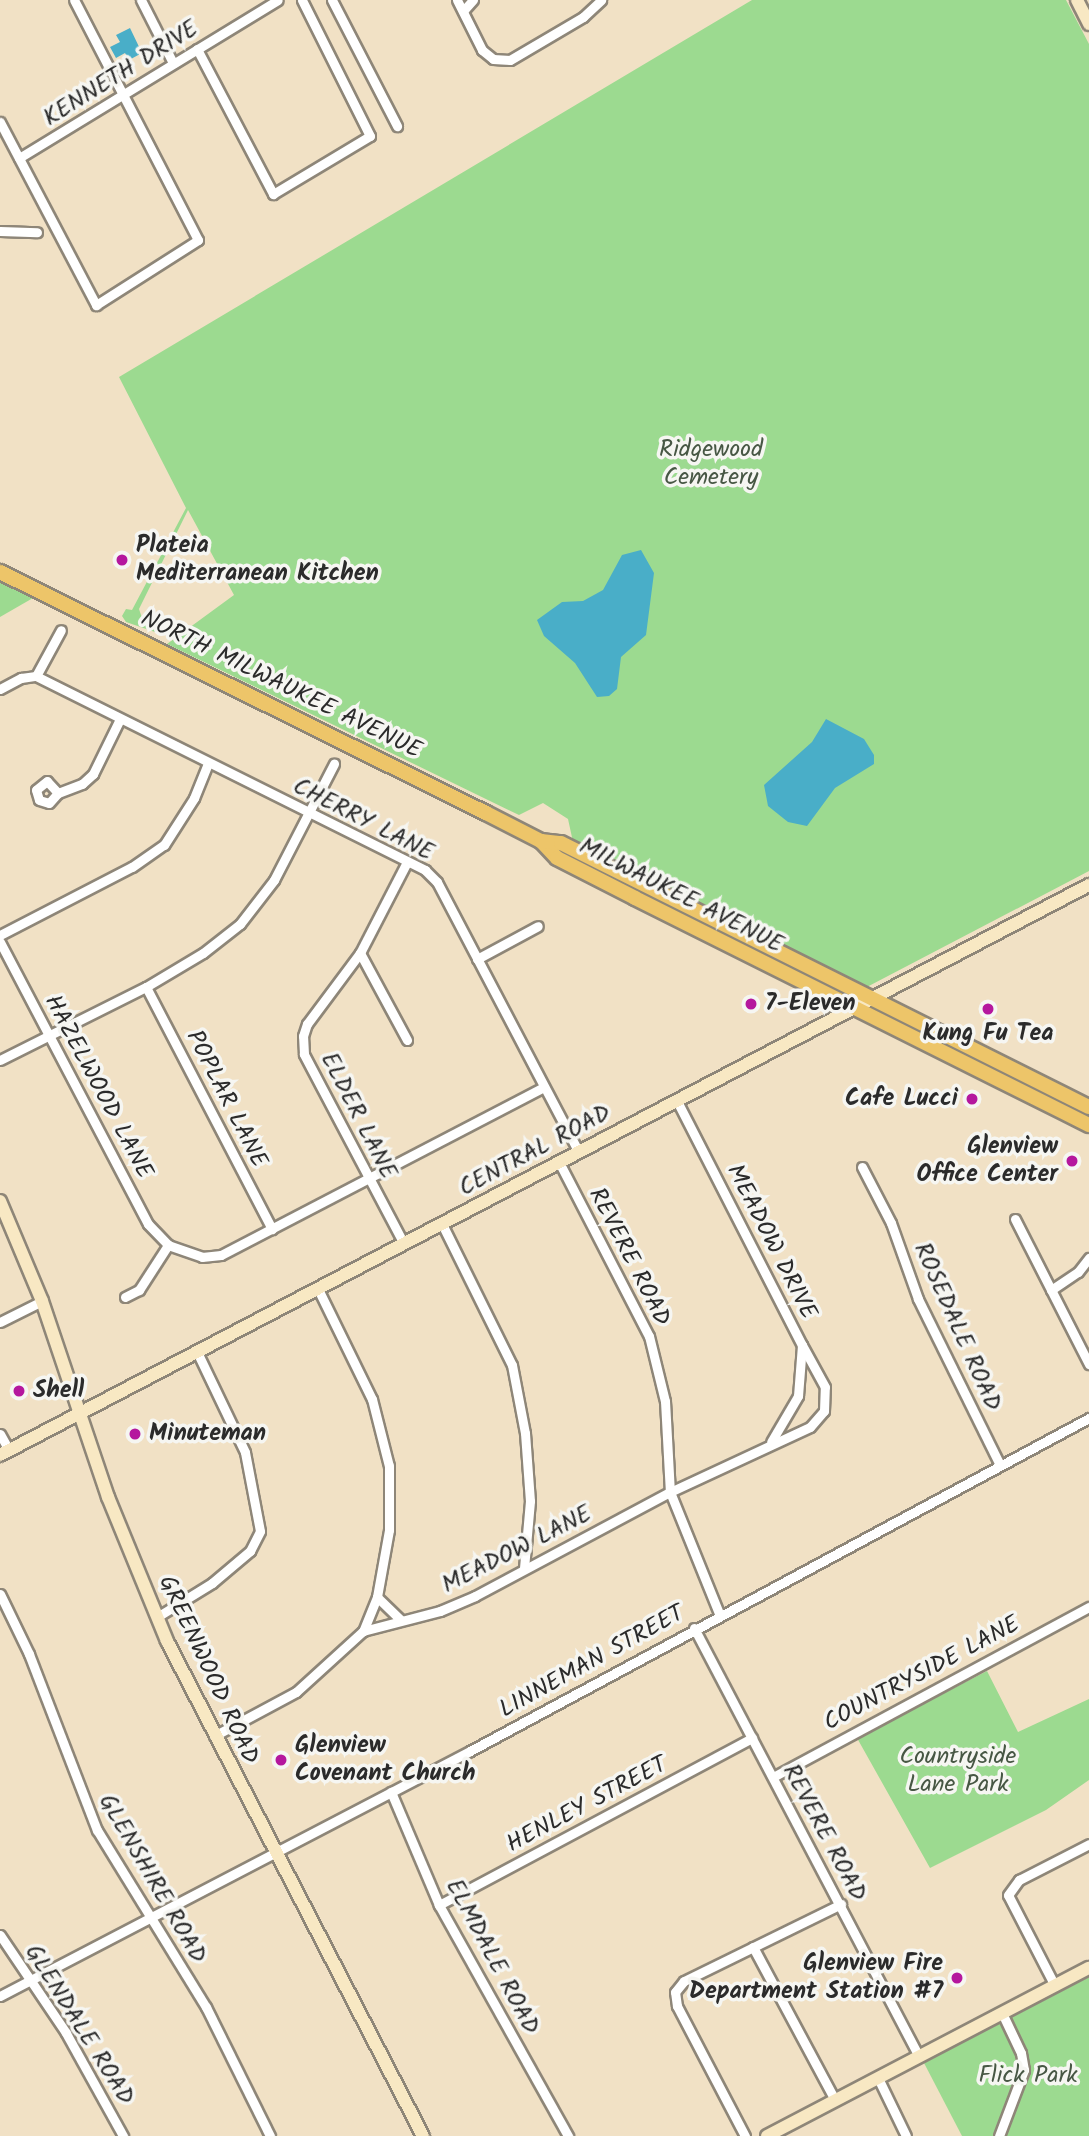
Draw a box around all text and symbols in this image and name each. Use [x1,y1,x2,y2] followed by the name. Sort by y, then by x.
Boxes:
[38,15,204,133] street label: KENNETH DRIVE
[659,436,763,492] park label: Ridgewood Cemetery
[136,532,379,588] place label: Plateia Mediterranean Kitchen
[114,552,130,568] marker: Plateia Mediterranean Kitchen
[136,604,426,766] street label: NORTH MILWAUKEE AVENUE
[288,772,438,868] street label: CHERRY LANE
[574,832,788,960] street label: MILWAUKEE AVENUE
[37,990,159,1184] street label: HAZELWOOD LANE
[765,990,856,1018] place label: 7-Eleven
[743,996,759,1012] marker: 7-Eleven
[980,1001,996,1017] marker: Kung Fu Tea
[922,1020,1054,1048] place label: Kung Fu Tea
[179,1026,273,1172] street label: POPLAR LANE
[314,1048,402,1184] street label: ELDER LANE
[845,1085,958,1113] place label: Cafe Lucci
[964,1091,980,1107] marker: Cafe Lucci
[454,1099,616,1203] street label: CENTRAL ROAD
[917,1133,1058,1189] place label: Glenview Office Center
[1064,1153,1080,1169] marker: Glenview Office Center
[720,1160,822,1324] street label: MEADOW DRIVE
[582,1183,676,1331] street label: REVERE ROAD
[907,1238,1007,1416] street label: ROSEDALE ROAD
[33,1377,84,1405] place label: Shell
[11,1383,27,1399] marker: Shell
[149,1420,266,1448] place label: Minuteman
[127,1426,143,1442] marker: Minuteman
[437,1500,597,1600] street label: MEADOW LANE
[152,1571,264,1769] street label: GREENWOOD ROAD
[494,1599,690,1725] street label: LINNEMAN STREET
[819,1610,1025,1738] street label: COUNTRYSIDE LANE
[295,1732,475,1788] place label: Glenview Covenant Church
[900,1743,1016,1799] park label: Countryside Lane Park
[502,1751,672,1859] street label: HENLEY STREET
[273,1752,289,1768] marker: Glenview Covenant Church
[776,1759,872,1907] street label: REVERE ROAD
[92,1789,212,1969] street label: GLENSHIRE ROAD
[439,1874,545,2040] street label: ELMDALE ROAD
[18,1939,140,2111] street label: GLENDALE ROAD
[689,1950,943,2006] place label: Glenview Fire Department Station #7
[949,1970,965,1986] marker: Glenview Fire Department Station #7
[978,2062,1078,2090] park label: Flick Park

